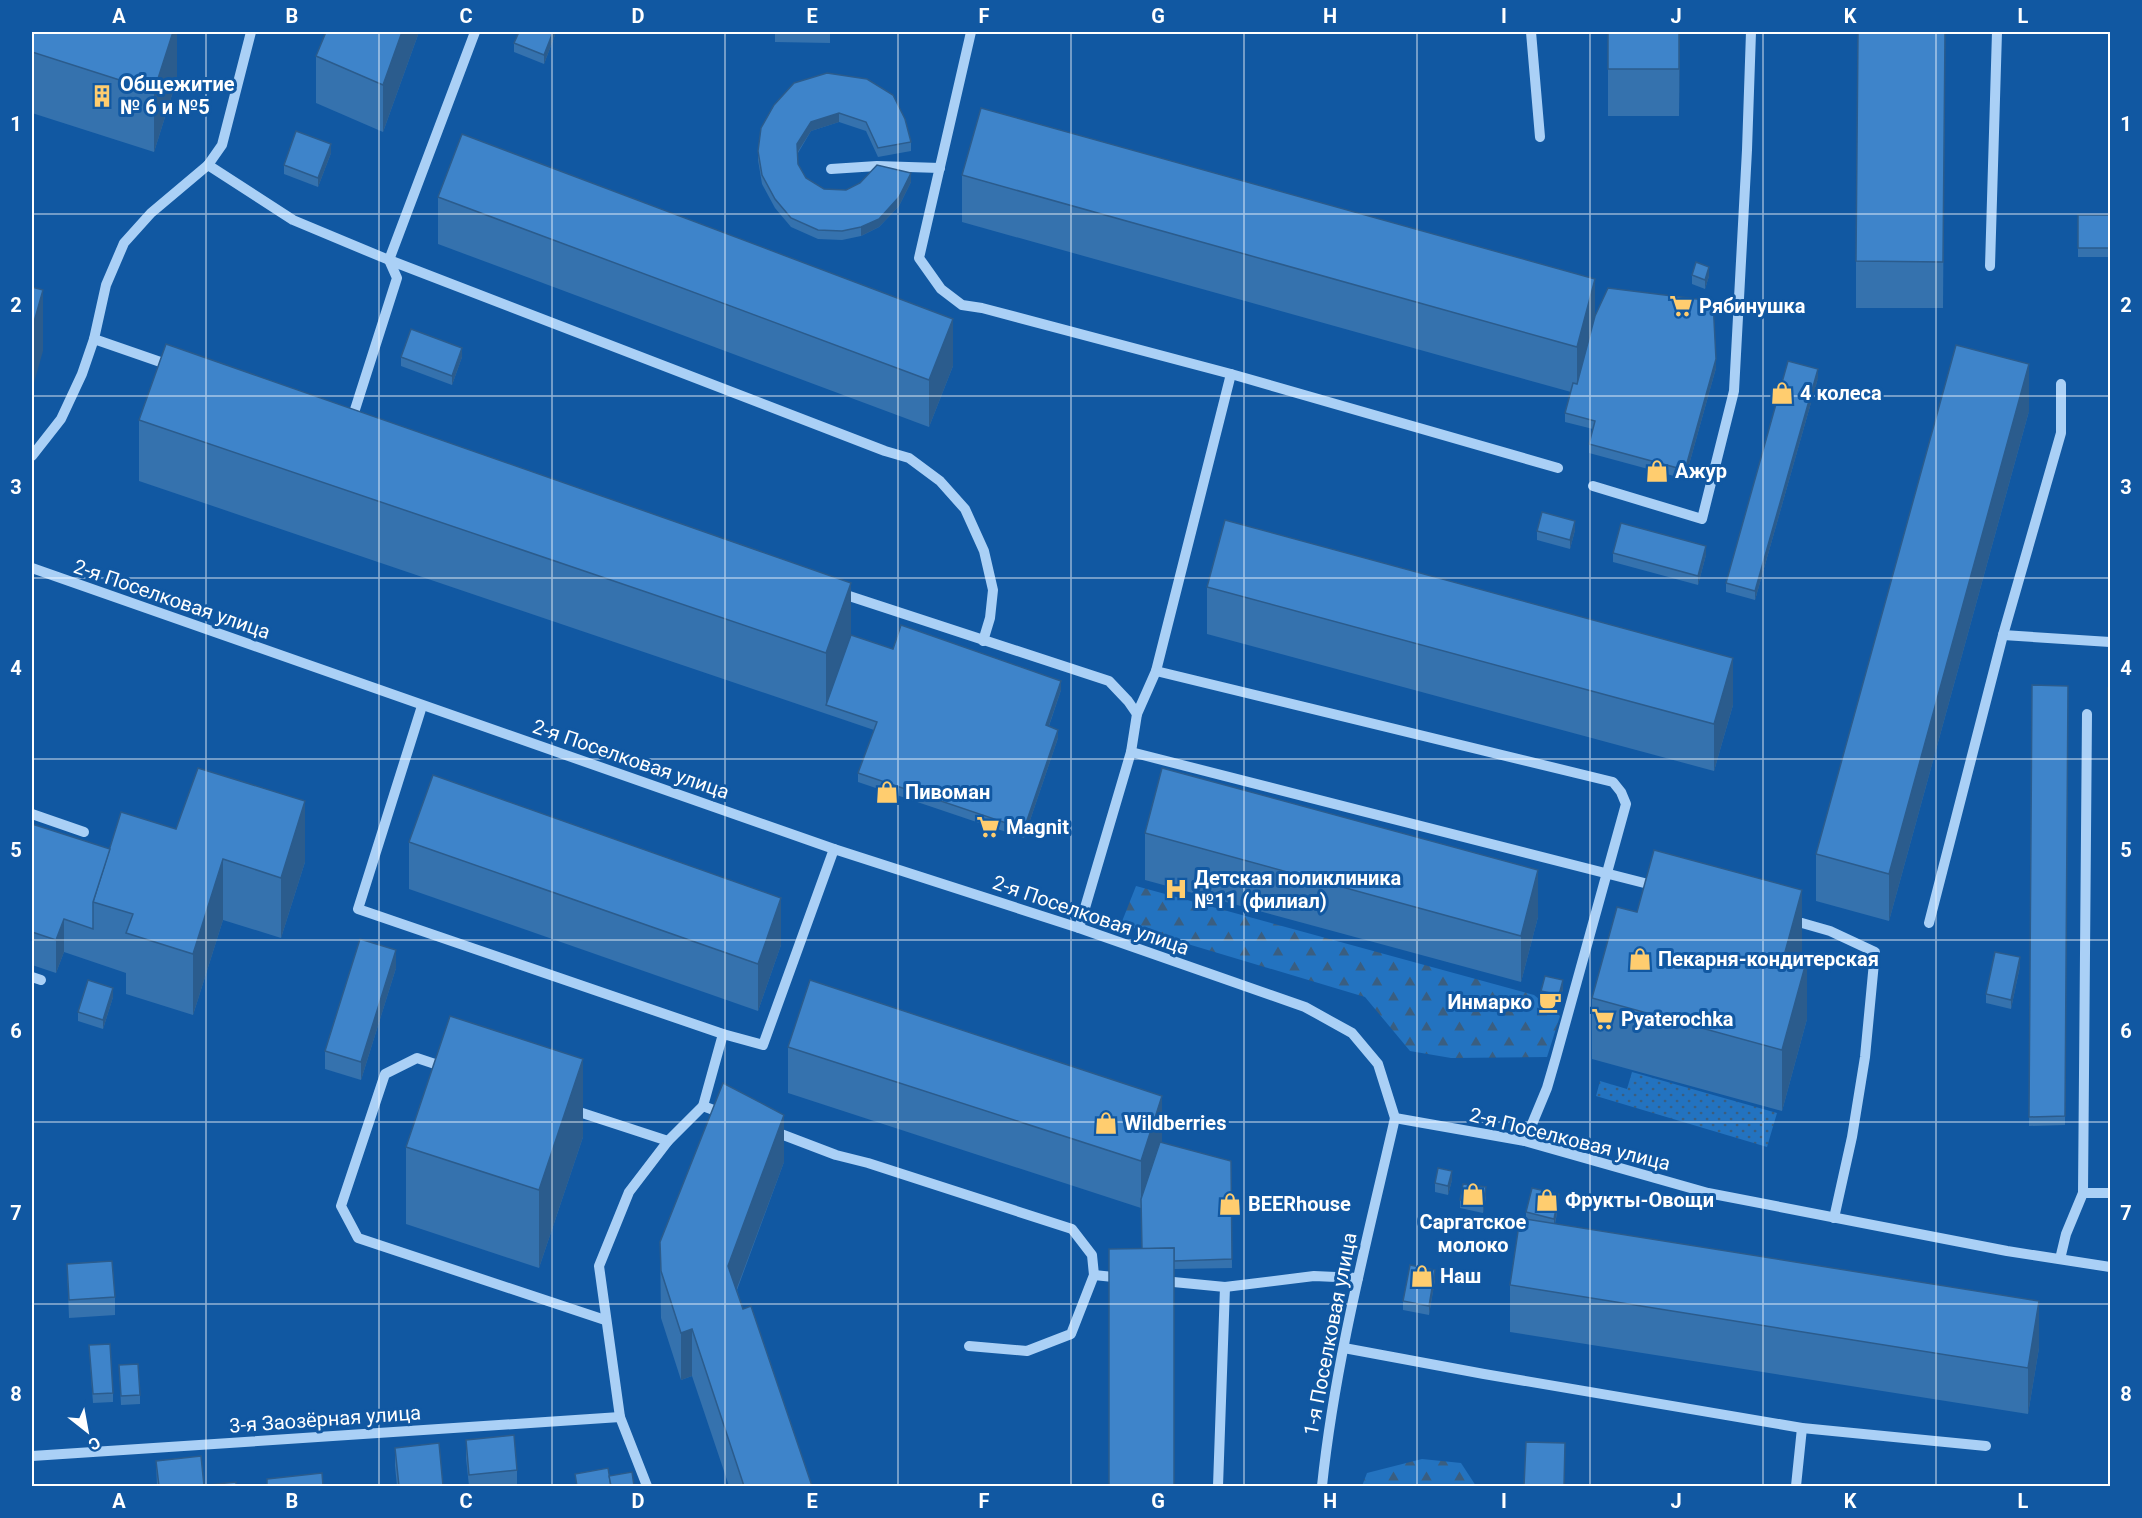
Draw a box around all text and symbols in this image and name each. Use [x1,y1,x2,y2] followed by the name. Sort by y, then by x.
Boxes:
[112,4,126,28] text: A
[286,4,298,28] text: B
[459,4,473,28] text: C
[632,4,645,28] text: D
[806,4,818,28] text: E
[979,4,990,28] text: F
[1151,4,1165,28] text: G
[1323,4,1337,28] text: H
[1501,4,1507,28] text: I
[1670,4,1682,28] text: J
[1844,4,1857,28] text: K
[2018,4,2029,28] text: L
[120,72,235,119] place label: Общежитие № 6 и №5
[89,83,115,109] building icon: Общежитие № 6 и №5
[10,112,22,136] text: 1
[2120,112,2132,136] text: 1
[10,293,22,317] text: 2
[1668,293,1694,319] supermarket icon: Рябинушка
[2120,293,2132,317] text: 2
[1699,294,1806,318] place label: Рябинушка
[1769,380,1795,406] shop icon: 4 колеса
[1800,381,1882,405] place label: 4 колеса
[1644,458,1670,484] shop icon: Ажур
[1675,459,1727,483] place label: Ажур
[10,475,22,499] text: 3
[2120,475,2132,499] text: 3
[71,554,273,644] street label: 2-я Поселковая улица
[10,656,22,680] text: 4
[2120,656,2132,680] text: 4
[530,714,732,804] street label: 2-я Поселковая улица
[874,779,900,805] shop icon: Пивоман
[905,780,990,804] place label: Пивоман
[975,814,1001,840] supermarket icon: Magnit
[1006,815,1069,839] place label: Magnit
[10,838,22,862] text: 5
[2120,838,2132,862] text: 5
[1194,866,1402,913] place label: Детская поликлиника №11 (филиал)
[990,870,1192,960] street label: 2-я Поселковая улица
[1163,876,1189,902] hospital icon: Детская поликлиника №11 (филиал)
[1627,946,1653,972] shop icon: Пекарня-кондитерская
[1658,947,1879,971] place label: Пекарня-кондитерская
[1537,989,1563,1015] cafe icon: Инмарко
[1447,990,1532,1014] place label: Инмарко
[1590,1006,1616,1032] supermarket icon: Pyaterochka
[1621,1007,1734,1031] place label: Pyaterochka
[10,1019,22,1043] text: 6
[2120,1019,2132,1043] text: 6
[1467,1102,1673,1176] street label: 2-я Поселковая улица
[1093,1110,1119,1136] shop icon: Wildberries
[1124,1111,1226,1135] place label: Wildberries
[1460,1181,1486,1207] shop icon: Саргатское молоко
[1534,1187,1560,1213] shop icon: Фрукты-Овощи
[1565,1188,1714,1212] place label: Фрукты-Овощи
[1217,1191,1243,1217] shop icon: BEERhouse
[1248,1192,1351,1216] place label: BEERhouse
[10,1201,22,1225] text: 7
[2120,1201,2132,1225] text: 7
[1420,1210,1527,1257] place label: Саргатское молоко
[1299,1231,1361,1437] street label: 1-я Поселковая улица
[1409,1263,1435,1289] shop icon: Наш
[1440,1264,1481,1288] place label: Наш
[10,1382,22,1406] text: 8
[2120,1382,2132,1406] text: 8
[228,1400,422,1438] street label: 3-я Заозёрная улица
[57,1401,117,1461] north arrow
[85,1433,104,1454] text: С
[112,1489,126,1513] text: A
[286,1489,298,1513] text: B
[459,1489,473,1513] text: C
[632,1489,645,1513] text: D
[806,1489,818,1513] text: E
[979,1489,990,1513] text: F
[1151,1489,1165,1513] text: G
[1323,1489,1337,1513] text: H
[1501,1489,1507,1513] text: I
[1670,1489,1682,1513] text: J
[1844,1489,1857,1513] text: K
[2018,1489,2029,1513] text: L

